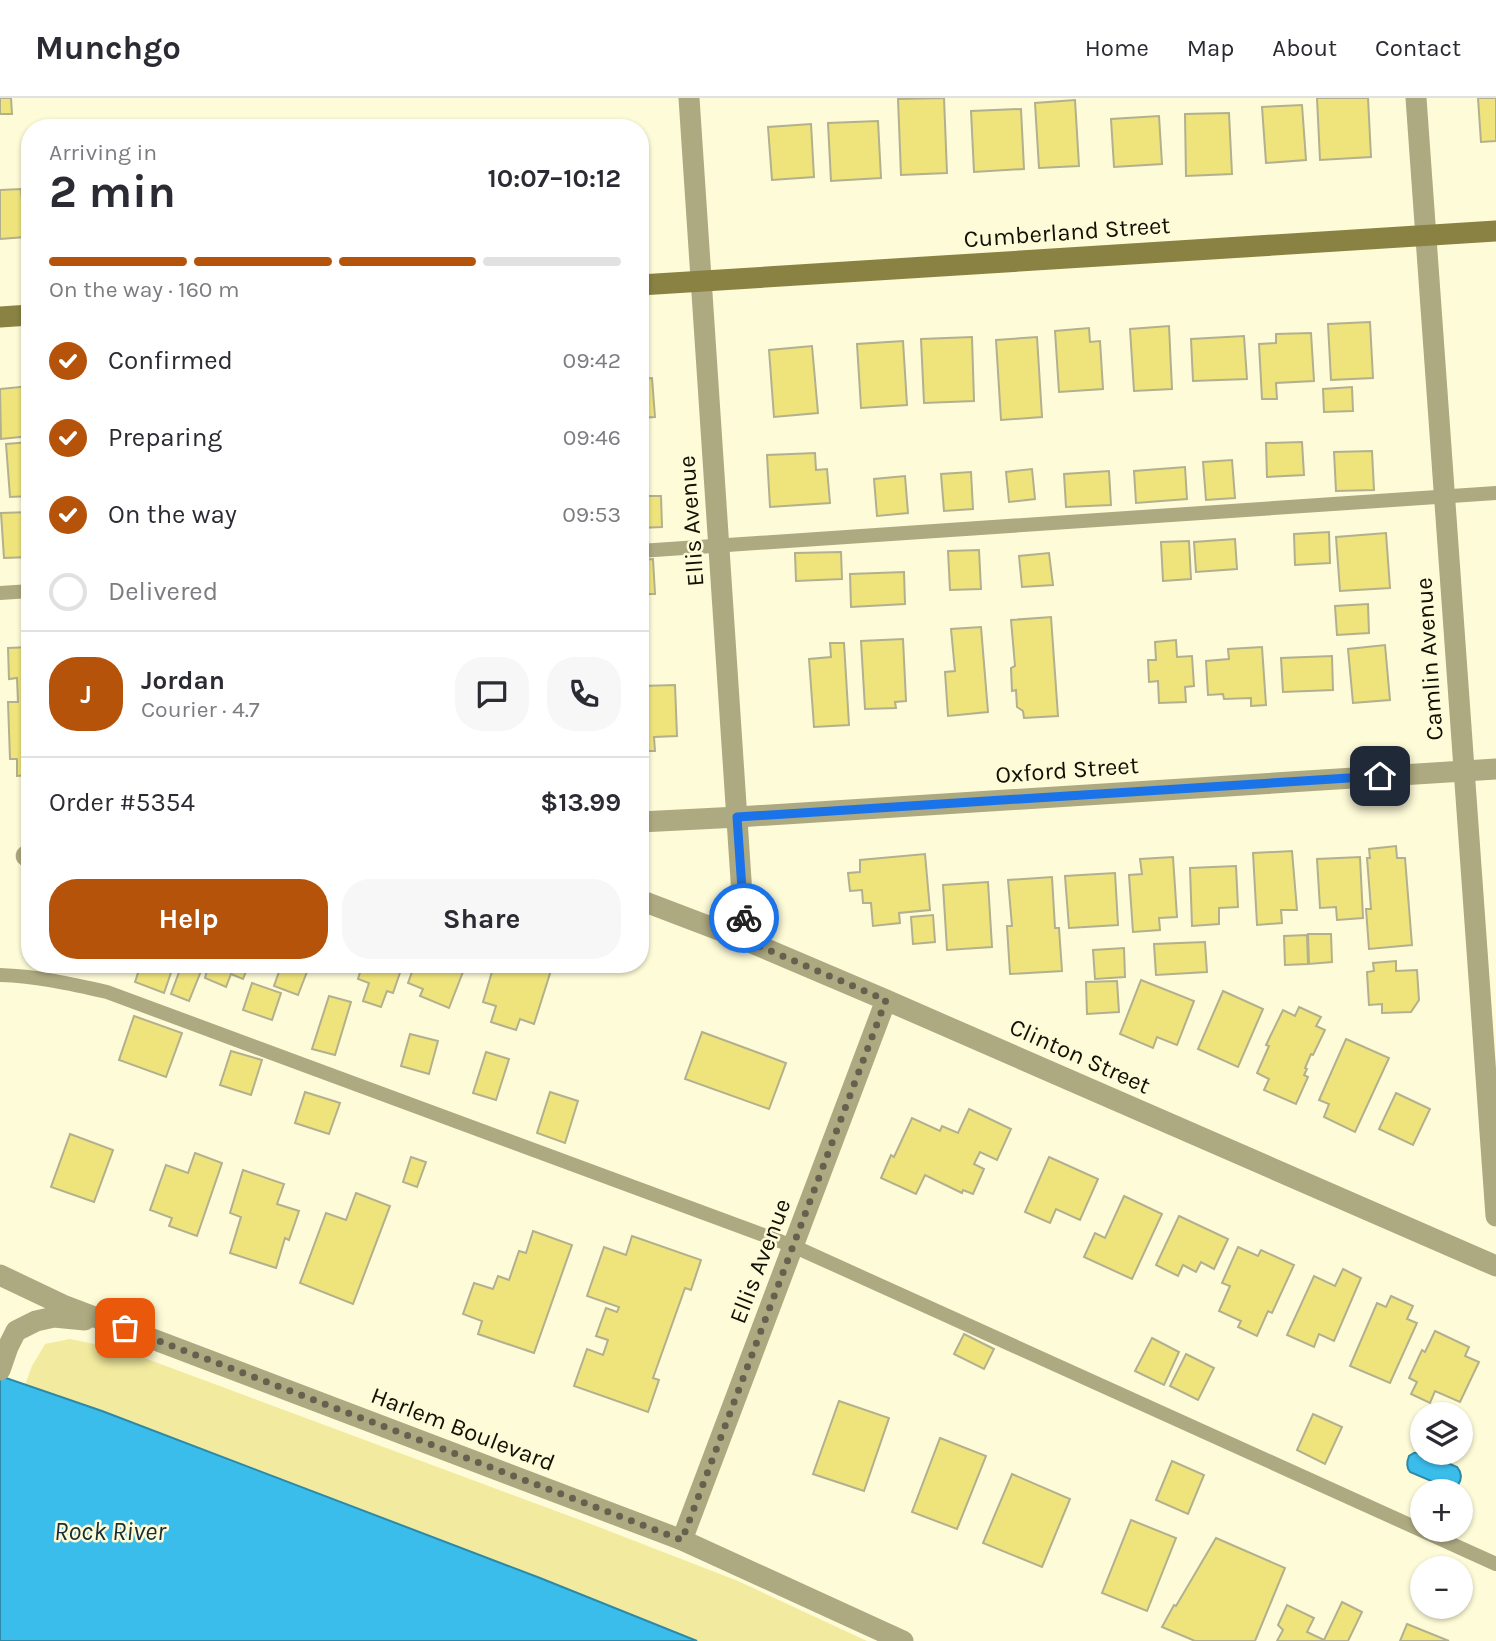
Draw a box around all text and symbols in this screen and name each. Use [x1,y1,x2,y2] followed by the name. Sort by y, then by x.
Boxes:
[35,29,181,67] text: Munchgo
[1085,34,1149,62] text: Home
[1187,34,1234,62] text: Map
[1272,34,1337,62] text: About
[1375,34,1461,62] text: Contact
[49,139,157,166] text: Arriving in
[488,163,621,194] text: 10:07–10:12
[49,165,176,219] text: 2 min
[963,211,1171,253] street label: Cumberland Street
[49,276,239,303] text: On the way · 160 m
[49,342,87,380] icon: check
[108,345,233,376] text: Confirmed
[563,347,621,374] text: 09:42
[49,419,87,457] icon: check
[108,422,222,453] text: Preparing
[563,424,621,451] text: 09:46
[672,454,710,588] street label: Ellis Avenue
[49,496,87,534] icon: check
[108,499,237,530] text: On the way
[562,501,621,528] text: 09:53
[108,576,218,607] text: Delivered
[1409,577,1449,741] street label: Camlin Avenue
[455,657,529,731] button: chat
[547,657,621,731] button: phone
[141,665,225,696] text: Jordan
[80,679,92,710] text: J
[141,696,260,723] text: Courier · 4.7
[1350,746,1410,806] pin
[994,751,1140,789] street label: Oxford Street
[1361,757,1399,795] icon: home
[49,787,195,818] text: Order #5354
[540,787,621,818] text: $13.99
[49,879,328,959] button: Help
[342,879,621,959] button: Share
[709,883,779,953] courier
[725,899,763,937] icon: bike
[1005,1012,1155,1100] street label: Clinton Street
[723,1195,797,1327] street label: Ellis Avenue
[95,1298,155,1358] pin
[106,1309,144,1347] icon: bag
[367,1381,559,1477] street label: Harlem Boulevard
[1410,1402,1473,1619] map controls
[1410,1402,1473,1465] button: layers
[1410,1479,1473,1542] button: +
[54,1516,167,1547] water label: Rock River
[1410,1556,1473,1619] button: −

